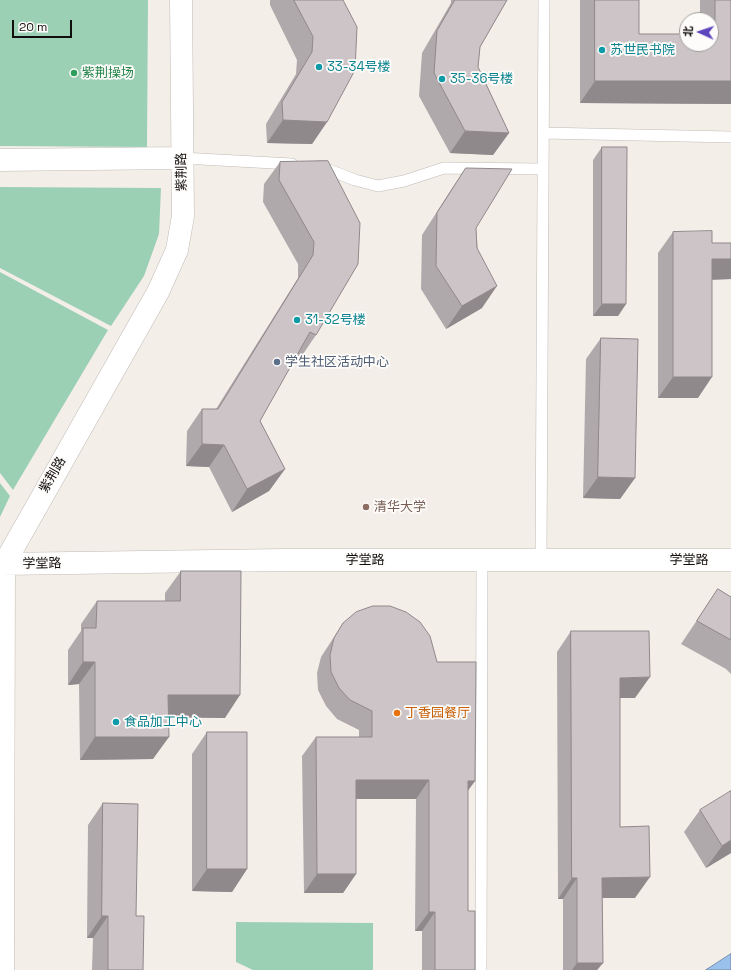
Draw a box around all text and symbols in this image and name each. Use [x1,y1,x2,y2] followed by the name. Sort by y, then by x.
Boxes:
[14,12,74,38] scale bar
[679,12,719,52] north arrow
[19,19,47,35] text: 20 m
[681,26,695,37] text: 北
[610,42,675,58] place label: 苏世民书院
[597,45,607,55] marker: 苏世民书院
[327,59,391,75] place label: 33-34号楼
[314,62,324,72] marker: 33-34号楼
[82,65,134,81] place label: 紫荆操场
[69,68,79,78] marker: 紫荆操场
[450,71,513,87] place label: 35-36号楼
[437,74,447,84] marker: 35-36号楼
[174,152,190,192] street label: 紫荆路
[305,312,366,328] place label: 31-32号楼
[292,315,302,325] marker: 31-32号楼
[285,354,389,370] place label: 学生社区活动中心
[272,357,282,367] marker: 学生社区活动中心
[36,454,70,496] street label: 紫荆路
[374,499,426,515] place label: 清华大学
[361,502,371,512] marker: 清华大学
[346,552,384,568] street label: 学堂路
[670,552,708,568] street label: 学堂路
[22,556,62,572] street label: 学堂路
[405,705,470,721] place label: 丁香园餐厅
[392,708,402,718] marker: 丁香园餐厅
[124,714,202,730] place label: 食品加工中心
[111,717,121,727] marker: 食品加工中心

